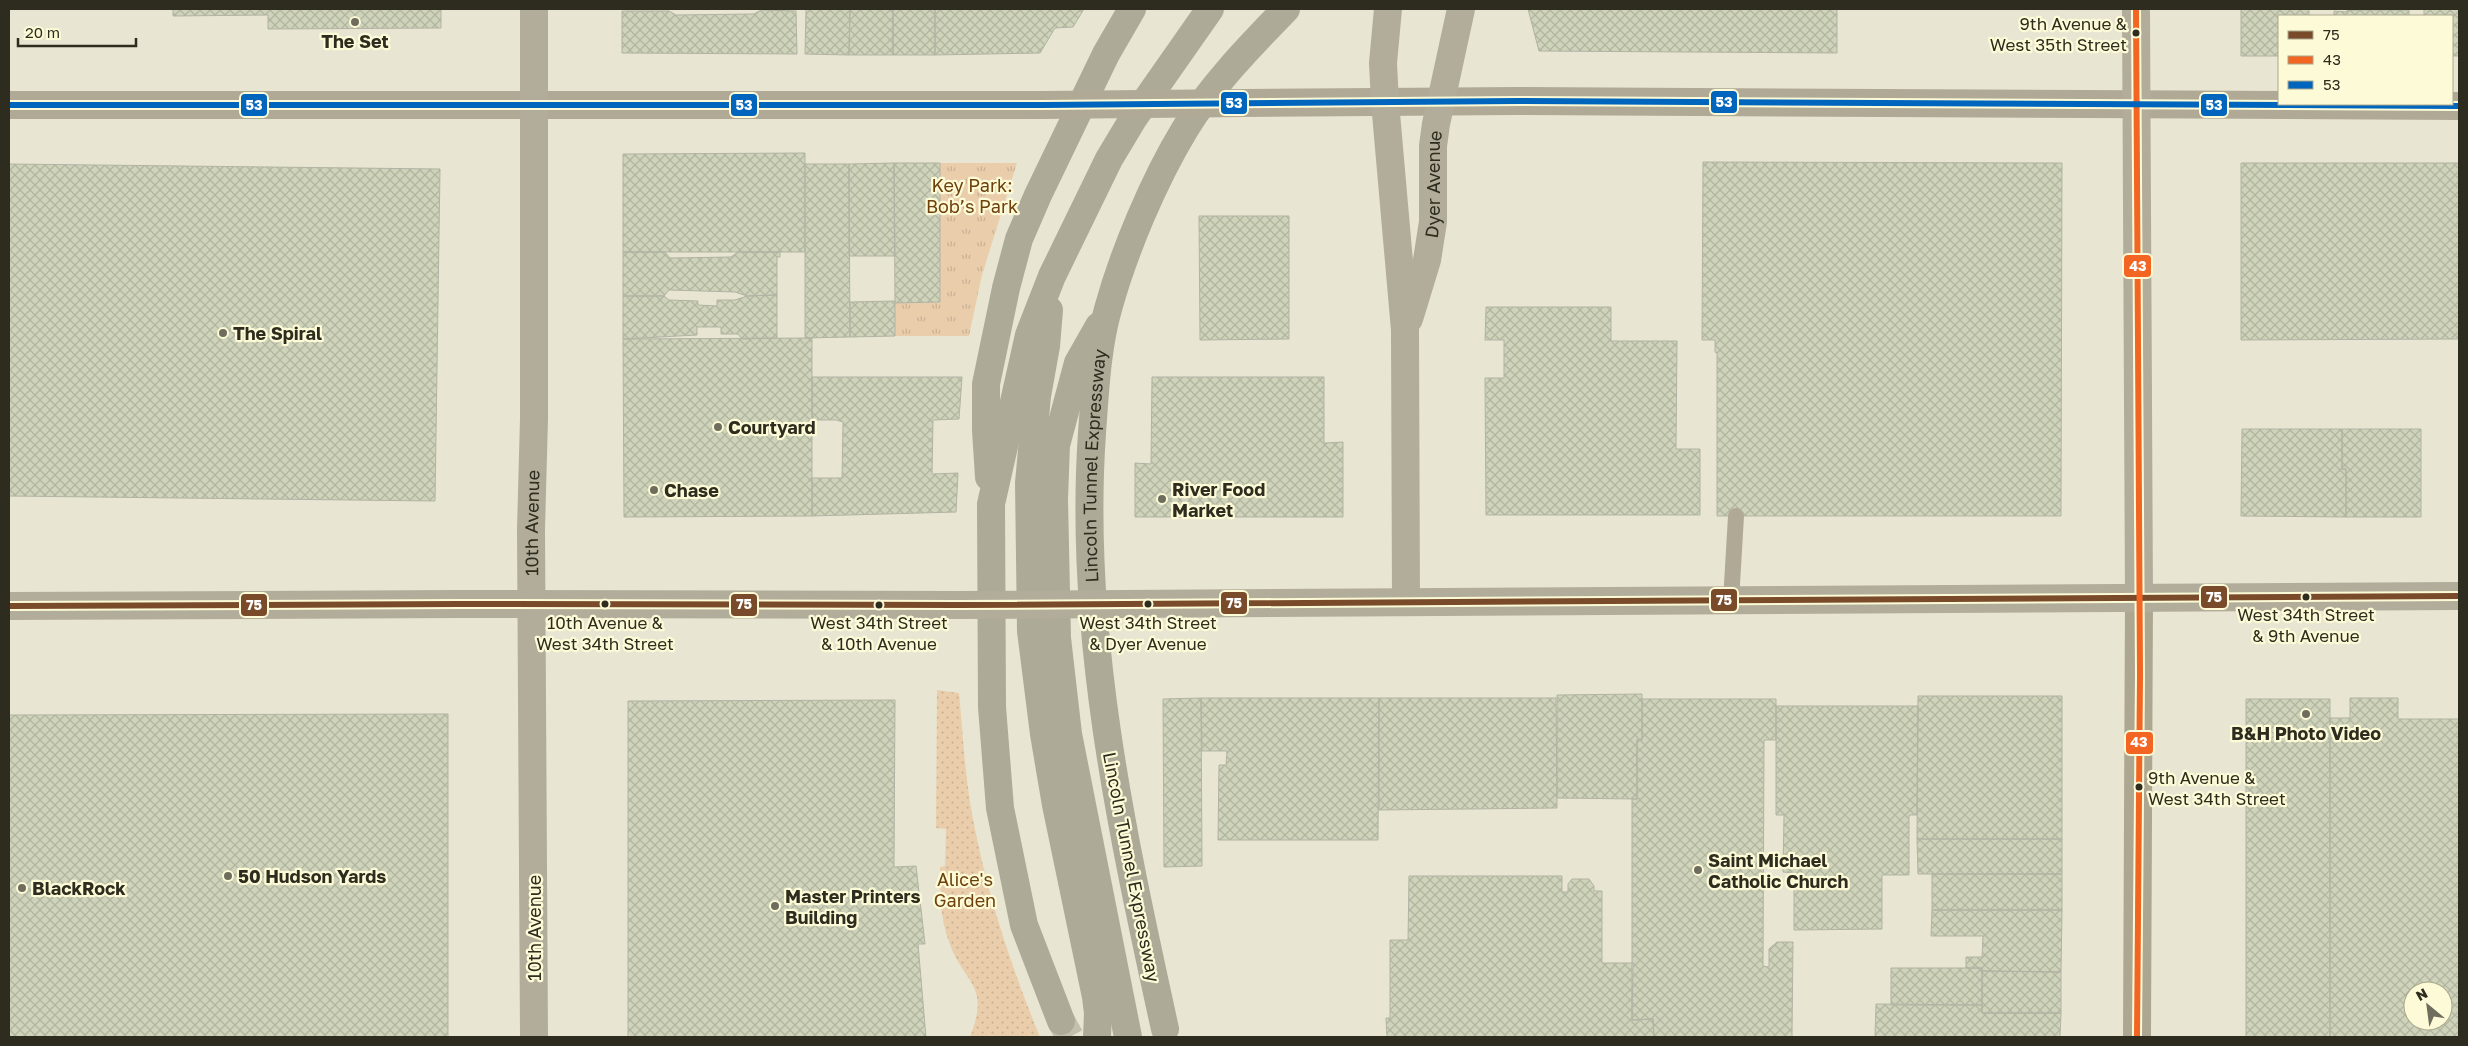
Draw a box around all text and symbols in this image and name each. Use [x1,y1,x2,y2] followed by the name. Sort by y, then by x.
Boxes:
[1990,13,2128,55] place label: 9th Avenue & West 35th Street
[18,15,135,47] scale bar
[2278,15,2453,105] legend
[349,16,361,28] marker: The Set
[25,23,60,41] text: 20 m
[2323,25,2340,43] text: 75
[2131,28,2141,38] marker: 9th Avenue & West 35th Street
[321,30,389,52] place label: The Set
[2323,50,2341,68] text: 43
[2323,75,2340,93] text: 53
[1710,90,1738,114] line badge: 53
[1220,91,1248,115] line badge: 53
[240,93,268,117] line badge: 53
[730,93,758,117] line badge: 53
[1715,93,1733,110] text: 53
[2200,93,2228,117] line badge: 53
[1225,94,1243,111] text: 53
[245,96,263,113] text: 53
[735,96,753,113] text: 53
[2205,96,2223,113] text: 53
[1420,129,1446,240] street label: Dyer Avenue
[926,174,1018,217] park label: Key Park: Bob’s Park
[2123,254,2152,278] line badge: 43
[2129,257,2147,274] text: 43
[233,322,322,344] place label: The Spiral
[217,327,229,339] marker: The Spiral
[1078,347,1111,583] street label: Lincoln Tunnel Expressway
[728,416,816,438] place label: Courtyard
[712,421,724,433] marker: Courtyard
[520,470,544,576] street label: 10th Avenue
[1172,478,1265,521] place label: River Food Market
[664,479,719,501] place label: Chase
[648,484,660,496] marker: Chase
[1156,493,1168,505] marker: River Food Market
[2200,585,2228,609] line badge: 75
[1710,588,1738,612] line badge: 75
[2206,588,2223,605] text: 75
[1220,591,1248,615] line badge: 75
[1716,591,1733,608] text: 75
[2301,592,2311,602] marker: West 34th Street & 9th Avenue
[240,593,268,617] line badge: 75
[730,593,758,617] line badge: 75
[1226,594,1243,611] text: 75
[736,595,753,612] text: 75
[246,596,263,613] text: 75
[600,599,610,609] marker: 10th Avenue & West 34th Street
[1143,599,1153,609] marker: West 34th Street & Dyer Avenue
[874,600,884,610] marker: West 34th Street & 10th Avenue
[2237,604,2375,646] place label: West 34th Street & 9th Avenue
[536,612,674,654] place label: 10th Avenue & West 34th Street
[810,612,948,654] place label: West 34th Street & 10th Avenue
[1079,612,1217,654] place label: West 34th Street & Dyer Avenue
[2300,708,2312,720] marker: B&H Photo Video
[2231,722,2381,744] place label: B&H Photo Video
[2125,731,2154,755] line badge: 43
[2130,733,2148,750] text: 43
[1099,750,1165,984] street label: Lincoln Tunnel Expressway
[2148,767,2286,809] place label: 9th Avenue & West 34th Street
[2134,782,2144,792] marker: 9th Avenue & West 34th Street
[1708,849,1848,892] place label: Saint Michael Catholic Church
[1692,864,1704,876] marker: Saint Michael Catholic Church
[238,865,386,887] place label: 50 Hudson Yards
[934,868,996,911] park label: Alice's Garden
[222,870,234,882] marker: 50 Hudson Yards
[523,875,545,981] street label: 10th Avenue
[32,877,126,899] place label: BlackRock
[16,882,28,894] marker: BlackRock
[785,885,921,928] place label: Master Printers Building
[769,900,781,912] marker: Master Printers Building
[2403,981,2453,1031] north arrow
[2413,984,2430,1004] text: N

